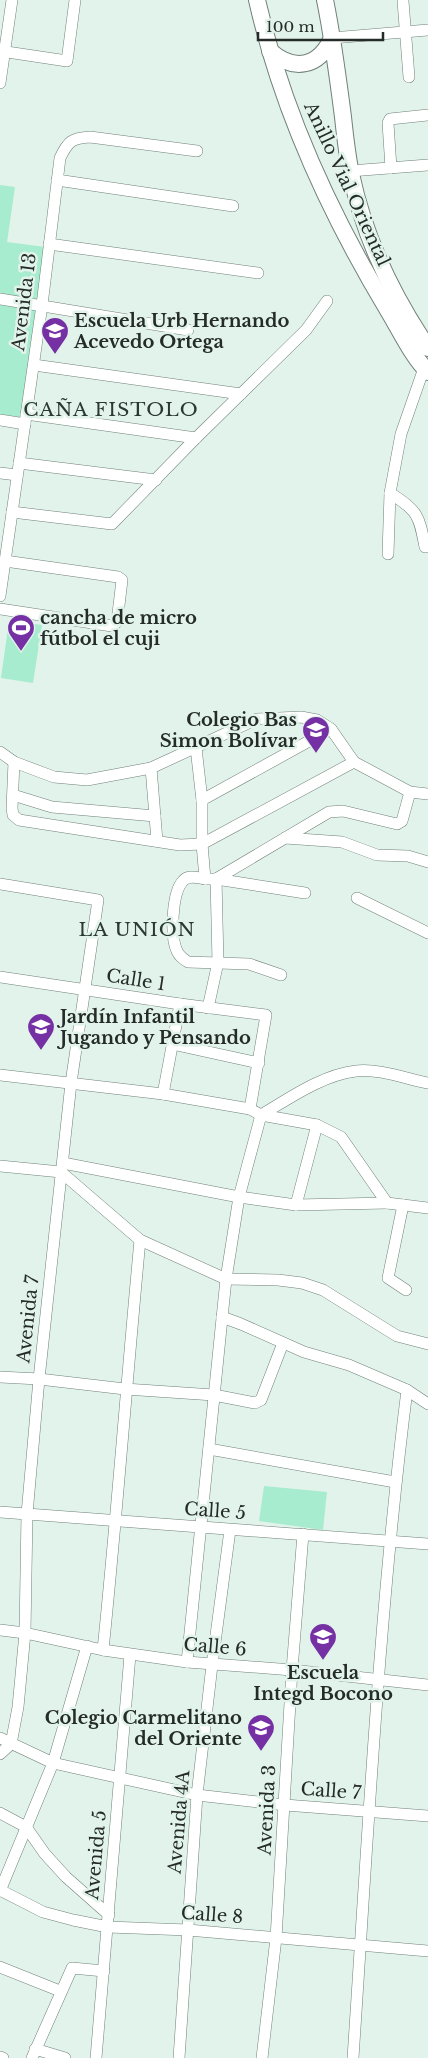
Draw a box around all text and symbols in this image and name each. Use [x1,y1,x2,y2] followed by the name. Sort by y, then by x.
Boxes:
[258,10,383,42] scale bar
[266,17,315,36] text: 100 m
[299,98,395,270] street label: Anillo Vial Oriental
[7,252,41,353] street label: Avenida 13
[73,310,289,353] place label: Escuela Urb Hernando Acevedo Ortega
[40,316,70,355] school or university icon: Escuela Urb Hernando Acevedo Ortega
[23,397,199,421] district label: CAÑA FISTOLO
[40,607,197,650] place label: cancha de micro fútbol el cuji
[6,613,36,652] sports icon: cancha de micro fútbol el cuji
[160,709,297,752] place label: Colegio Bas Simon Bolívar
[301,715,331,754] school or university icon: Colegio Bas Simon Bolívar
[78,918,196,941] district label: LA UNIÓN
[105,964,167,996] street label: Calle 1
[56,1006,251,1049] place label: Jardín Infantil Jugando y Pensando
[26,1012,56,1051] school or university icon: Jardín Infantil Jugando y Pensando
[12,1273,44,1365] street label: Avenida 7
[183,1498,247,1524] street label: Calle 5
[308,1622,338,1661] school or university icon: Escuela Integd Bocono
[183,1633,247,1661] street label: Calle 6
[253,1662,393,1705] place label: Escuela Integd Bocono
[45,1707,242,1750] place label: Colegio Carmelitano del Oriente
[246,1713,276,1752] school or university icon: Colegio Carmelitano del Oriente
[254,1764,280,1857] street label: Avenida 3
[163,1768,195,1876] street label: Avenida 4A
[300,1778,363,1804] street label: Calle 7
[81,1809,111,1902] street label: Avenida 5
[180,1902,244,1928] street label: Calle 8

